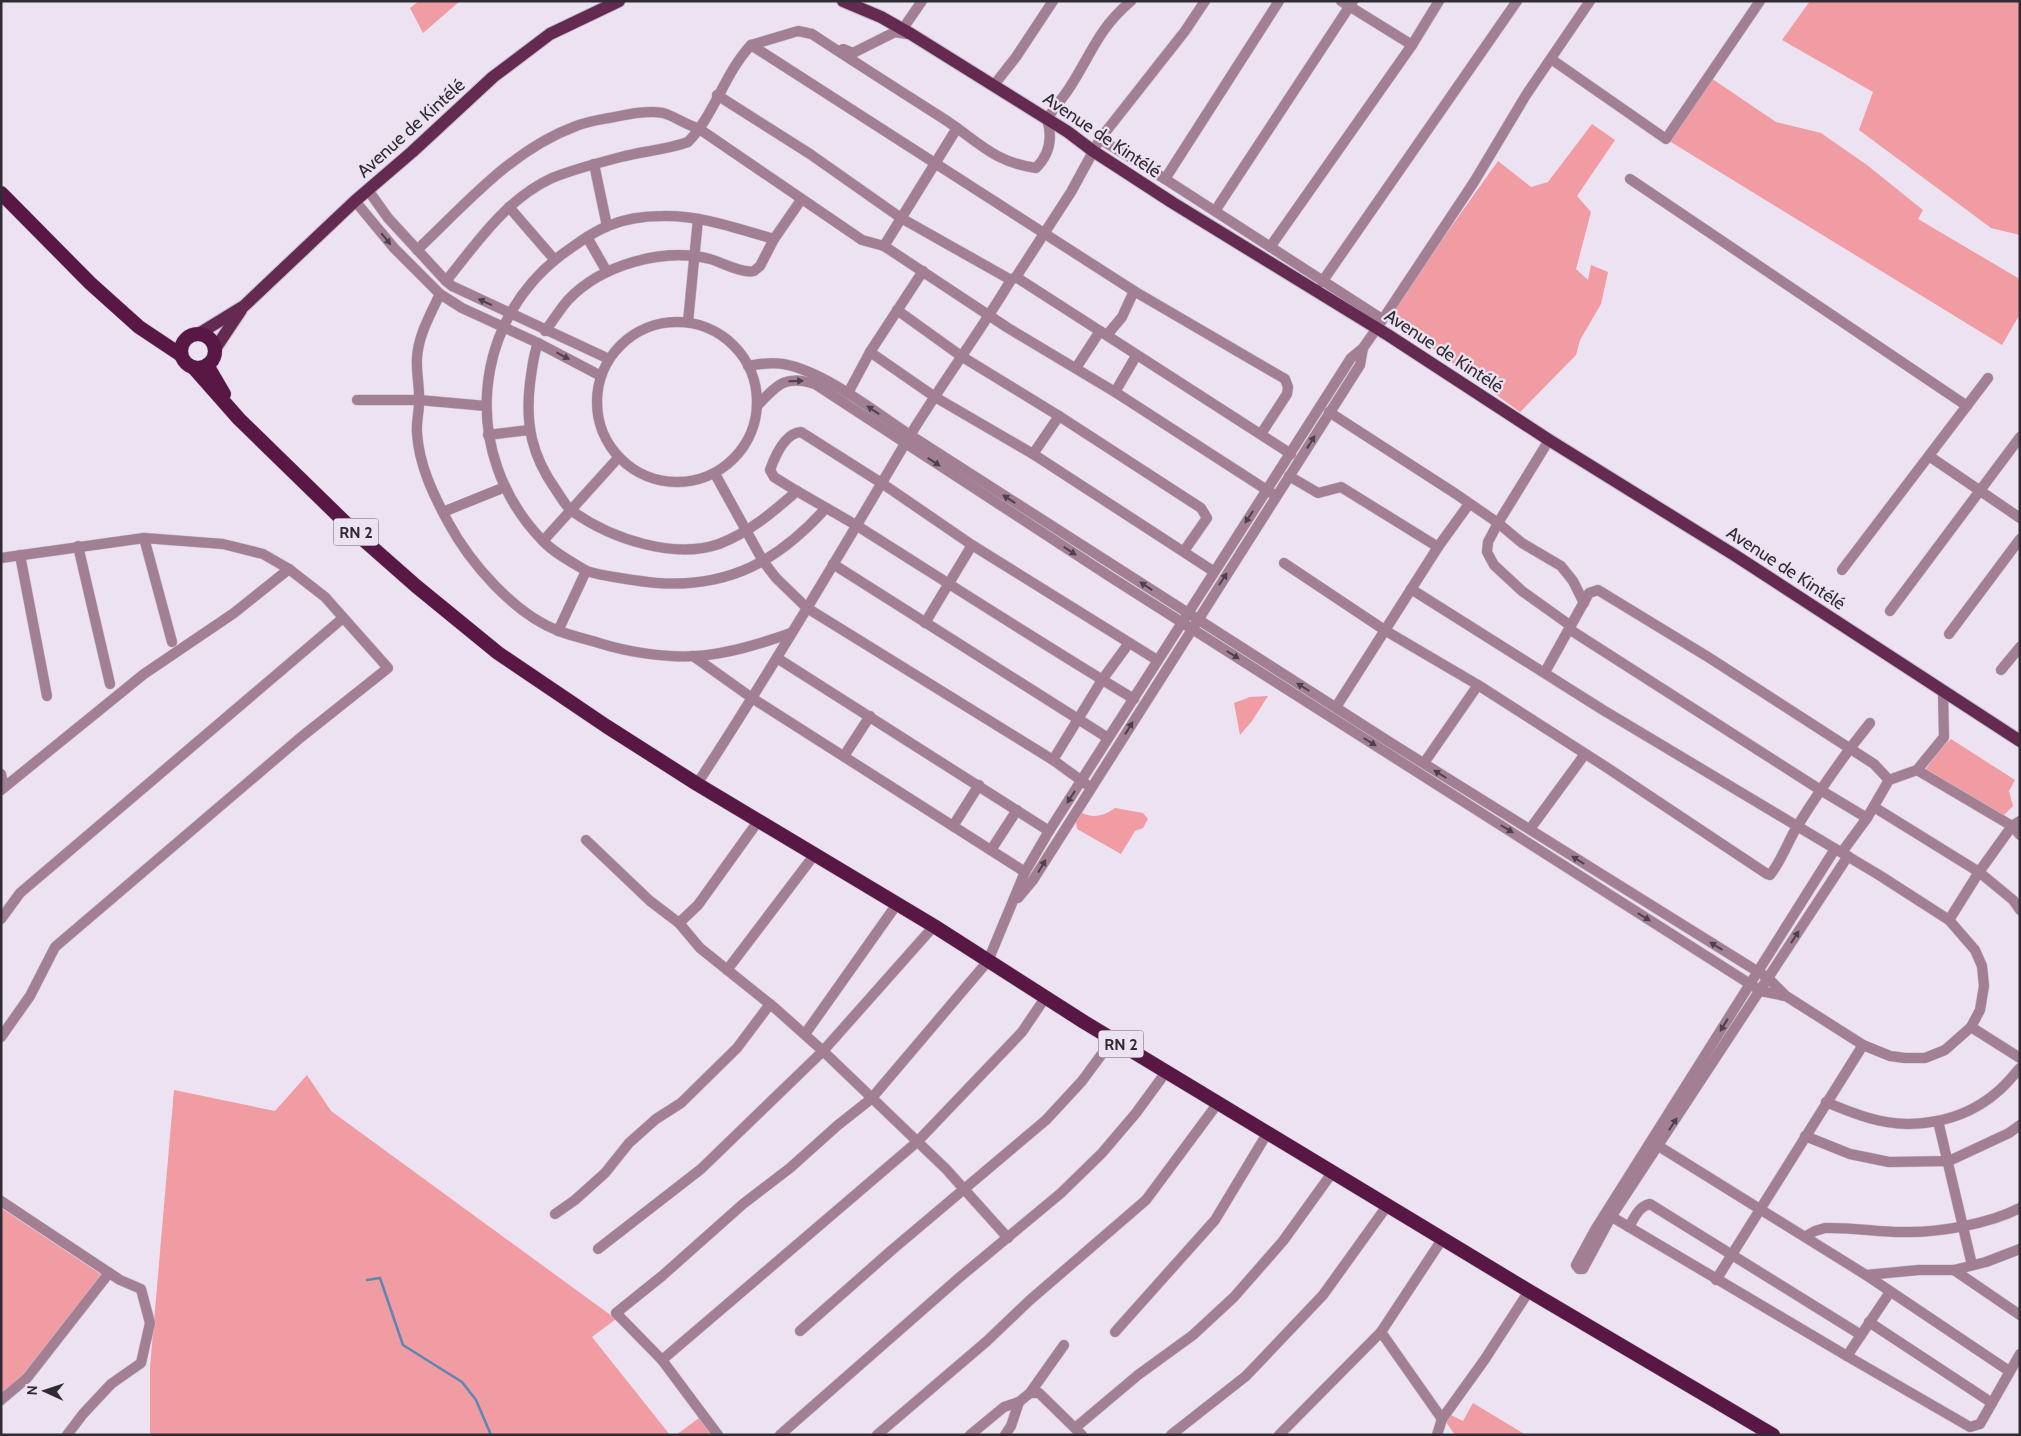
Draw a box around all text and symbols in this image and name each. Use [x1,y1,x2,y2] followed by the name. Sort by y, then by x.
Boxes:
[353,74,469,182] street label: Avenue de Kintélé
[1039,87,1165,183] street label: Avenue de Kintélé
[380,233,391,245] one-way arrow
[478,298,492,306] one-way arrow
[1380,304,1508,398] street label: Avenue de Kintélé
[556,352,570,360] one-way arrow
[788,376,804,384] one-way arrow
[866,405,880,415] one-way arrow
[1306,435,1315,448] one-way arrow
[928,457,941,466] one-way arrow
[1002,494,1016,503] one-way arrow
[1244,511,1254,524] one-way arrow
[334,518,378,546] road number: RN 2
[1722,521,1850,615] street label: Avenue de Kintélé
[1064,546,1077,556] one-way arrow
[1218,572,1228,585] one-way arrow
[1139,582,1152,591] one-way arrow
[1226,650,1240,660] one-way arrow
[1297,682,1310,691] one-way arrow
[1124,722,1133,735] one-way arrow
[1363,738,1377,747] one-way arrow
[1434,769,1447,778] one-way arrow
[1066,790,1076,803] one-way arrow
[1501,825,1514,834] one-way arrow
[1572,855,1585,865] one-way arrow
[1037,859,1046,872] one-way arrow
[1638,912,1651,921] one-way arrow
[1790,930,1800,944] one-way arrow
[1709,942,1722,951] one-way arrow
[1719,1018,1728,1031] one-way arrow
[1098,1030,1144,1058] road number: RN 2
[1668,1117,1677,1130] one-way arrow
[20,1366,70,1416] north arrow
[23,1385,41,1396] text: N

